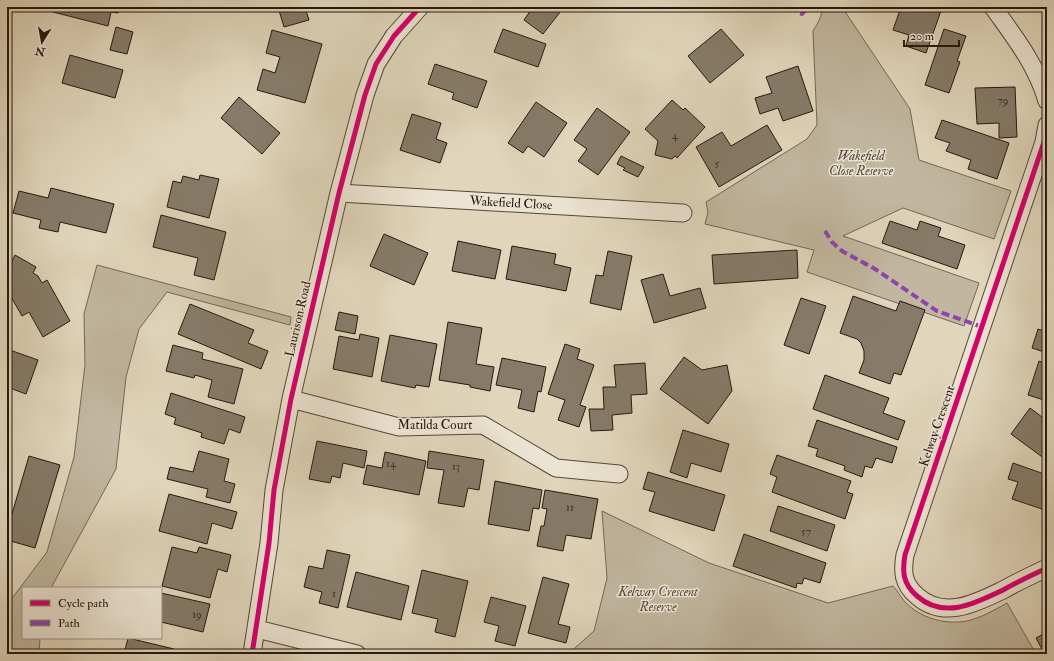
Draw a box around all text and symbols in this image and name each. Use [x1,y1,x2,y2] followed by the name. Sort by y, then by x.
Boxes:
[22,22,62,62] north arrow
[904,22,959,48] scale bar
[910,29,935,44] text: 20 m
[33,44,47,59] text: N
[998,94,1008,107] house number: 79
[672,129,679,142] house number: 4
[829,148,894,179] park label: Wakefield Close Reserve
[715,157,720,170] house number: 5
[468,193,553,213] street label: Wakefield Close
[282,279,315,358] street label: Laurison Road
[916,383,959,469] street label: Kelway Crescent
[398,417,472,433] street label: Matilda Court
[386,457,397,470] house number: 14
[452,460,460,473] house number: 13
[566,501,574,514] house number: 11
[801,525,811,538] house number: 57
[617,584,699,615] park label: Kelway Crescent Reserve
[22,587,162,639] legend
[332,587,336,600] house number: 1
[58,596,109,611] text: Cycle path
[192,608,202,621] house number: 19
[58,616,81,631] text: Path

